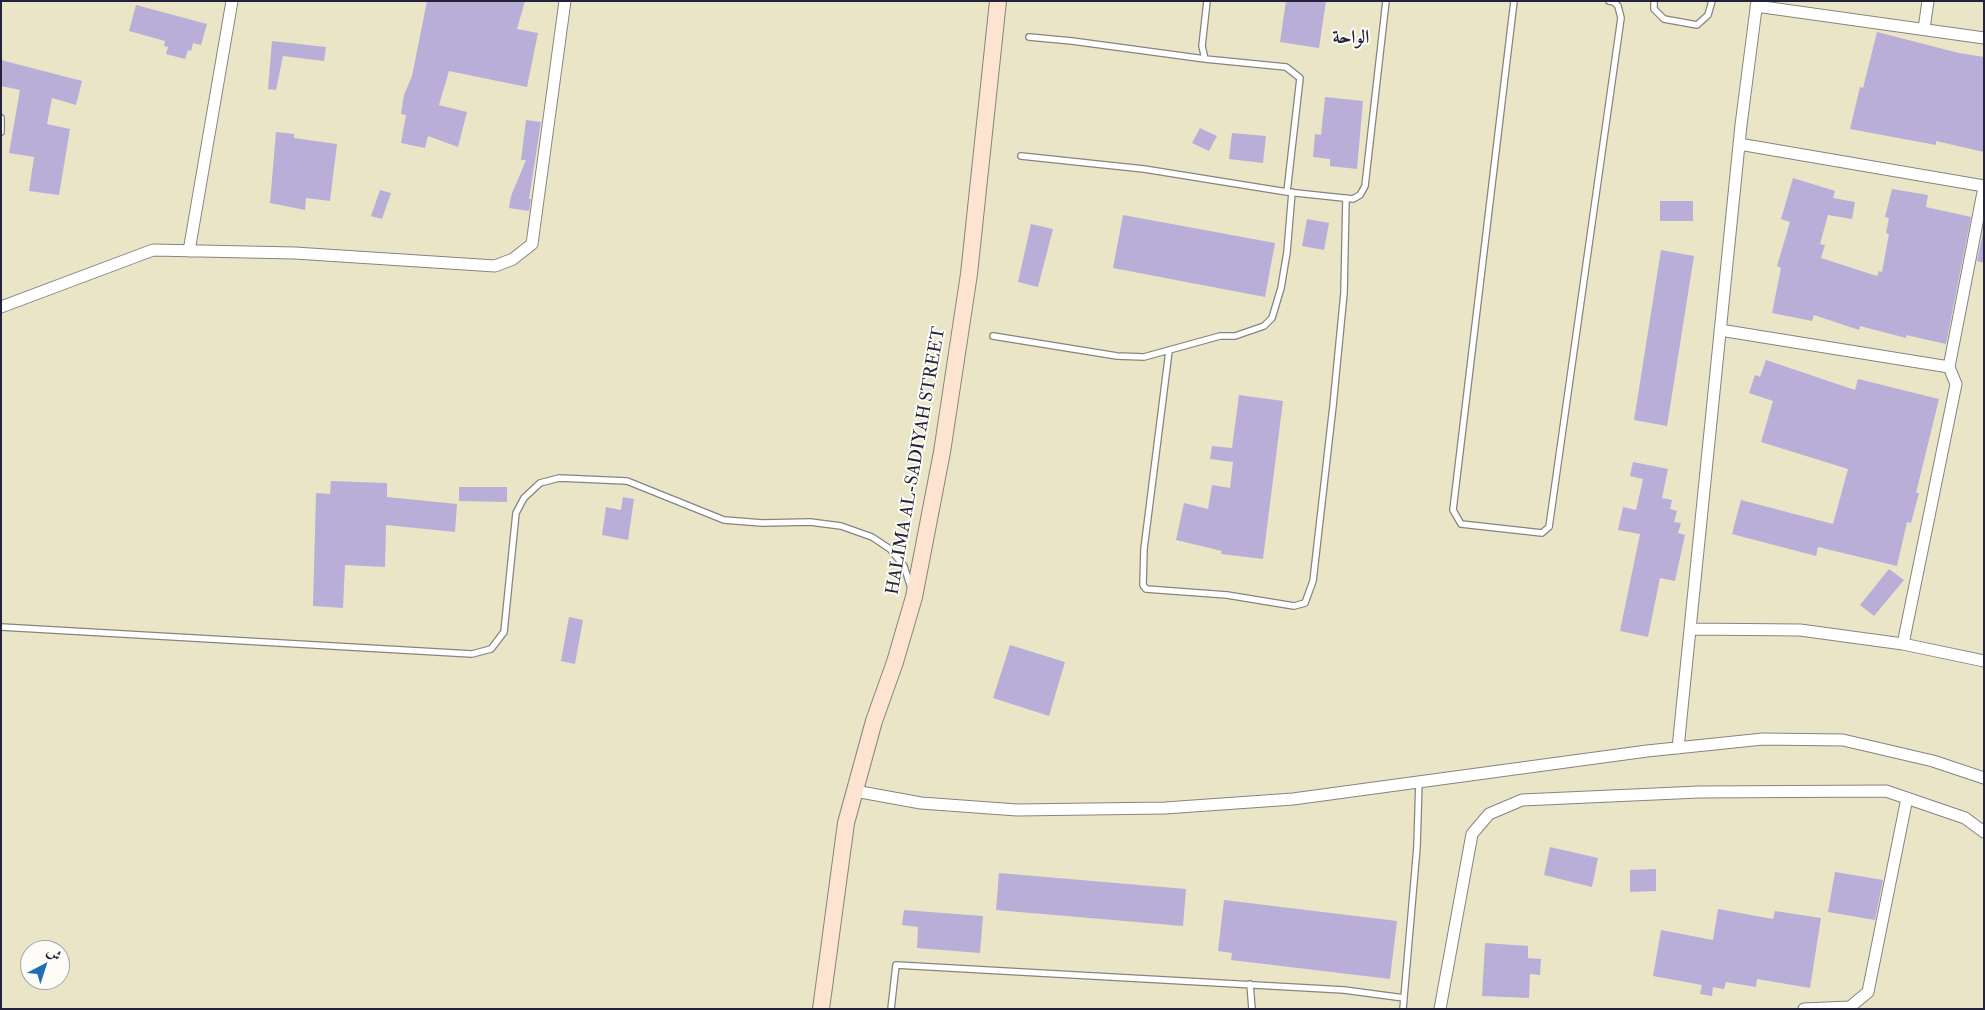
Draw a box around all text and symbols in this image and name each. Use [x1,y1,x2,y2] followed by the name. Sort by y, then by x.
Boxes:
[1333,28,1369,50] district label: الواحة
[883,325,951,597] street label: HALIMA AL-SADIYAH STREET
[20,940,70,990] north arrow
[44,943,65,965] text: ش

